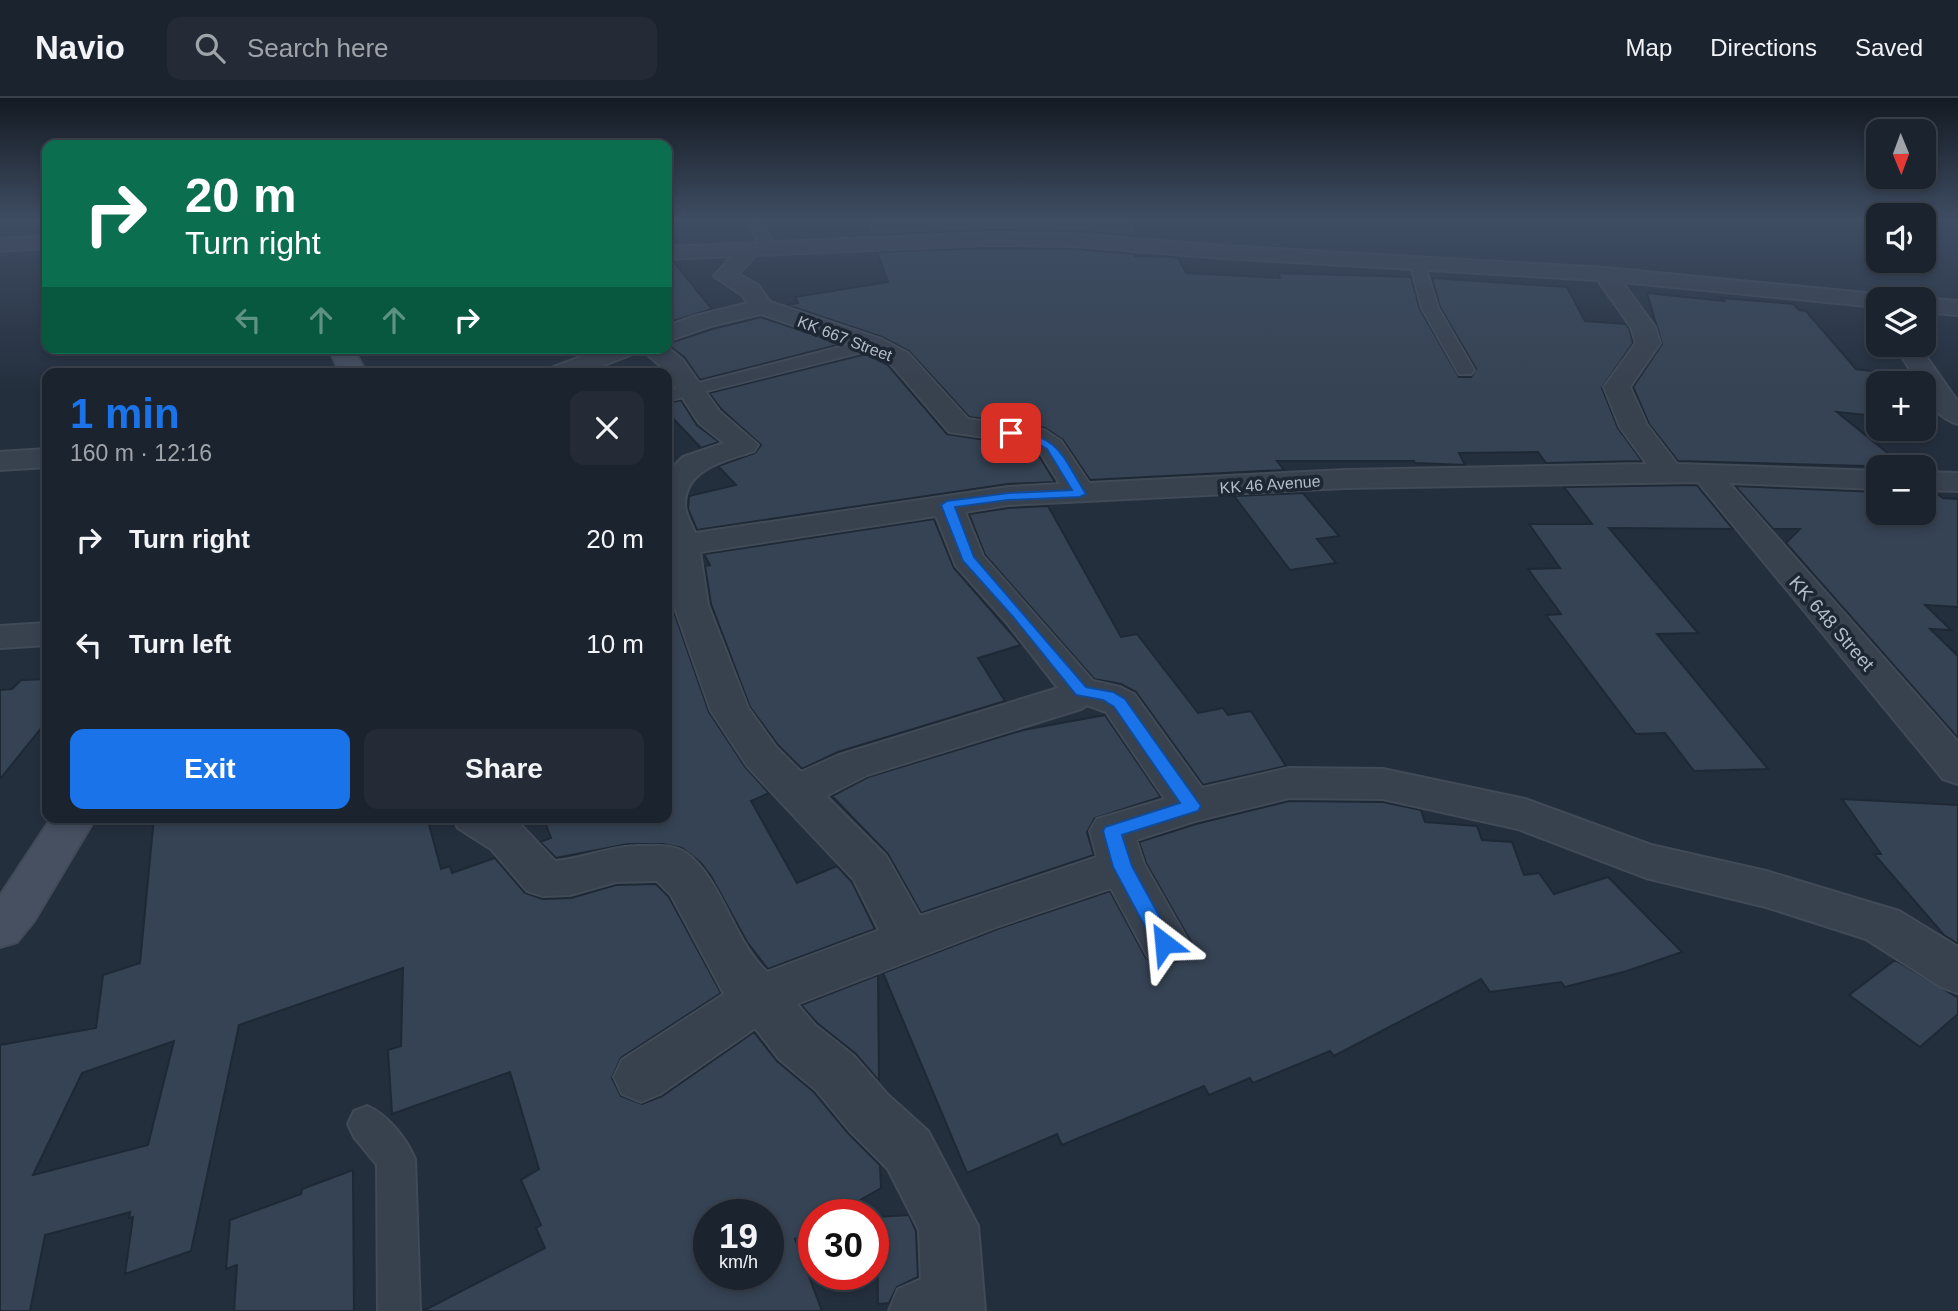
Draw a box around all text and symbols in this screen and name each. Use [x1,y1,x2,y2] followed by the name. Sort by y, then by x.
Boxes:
[167,17,657,80] search box
[35,29,125,66] text: Navio
[191,29,229,67] icon: search
[247,33,389,63] text: Search here
[1626,34,1672,61] text: Map
[1710,34,1817,61] text: Directions
[1855,34,1923,61] text: Saved
[1866,119,1936,189] north arrow
[1866,119,1936,525] map controls
[70,168,161,259] icon: right
[185,168,297,222] text: 20 m
[1866,203,1936,273] button: sound
[185,225,321,261] text: Turn right
[1866,287,1936,357] button: layers
[229,301,267,339] icon: left
[302,301,340,339] icon: ahead
[375,301,413,339] icon: ahead
[448,301,486,339] icon: right
[795,313,895,364] street label: KK 667 Street
[1866,371,1936,441] button: +
[70,390,180,437] text: 1 min
[570,391,644,465] button: close
[981,403,1041,463] pin
[992,414,1030,452] icon: arrive
[70,440,212,466] text: 160 m · 12:16
[1866,455,1936,525] button: −
[1219,472,1321,497] street label: KK 46 Avenue
[70,521,108,559] icon: right
[129,524,250,554] text: Turn right
[586,524,644,554] text: 20 m
[1785,572,1879,675] street label: KK 648 Street
[70,626,108,664] icon: left
[129,629,231,659] text: Turn left
[586,629,644,659] text: 10 m
[70,729,350,809] button: Exit
[364,729,644,809] button: Share
[1127,906,1201,980] position arrow
[798,1199,889,1290] speed limit sign: 30
[719,1216,758,1255] text: 19
[719,1252,758,1272] text: km/h

